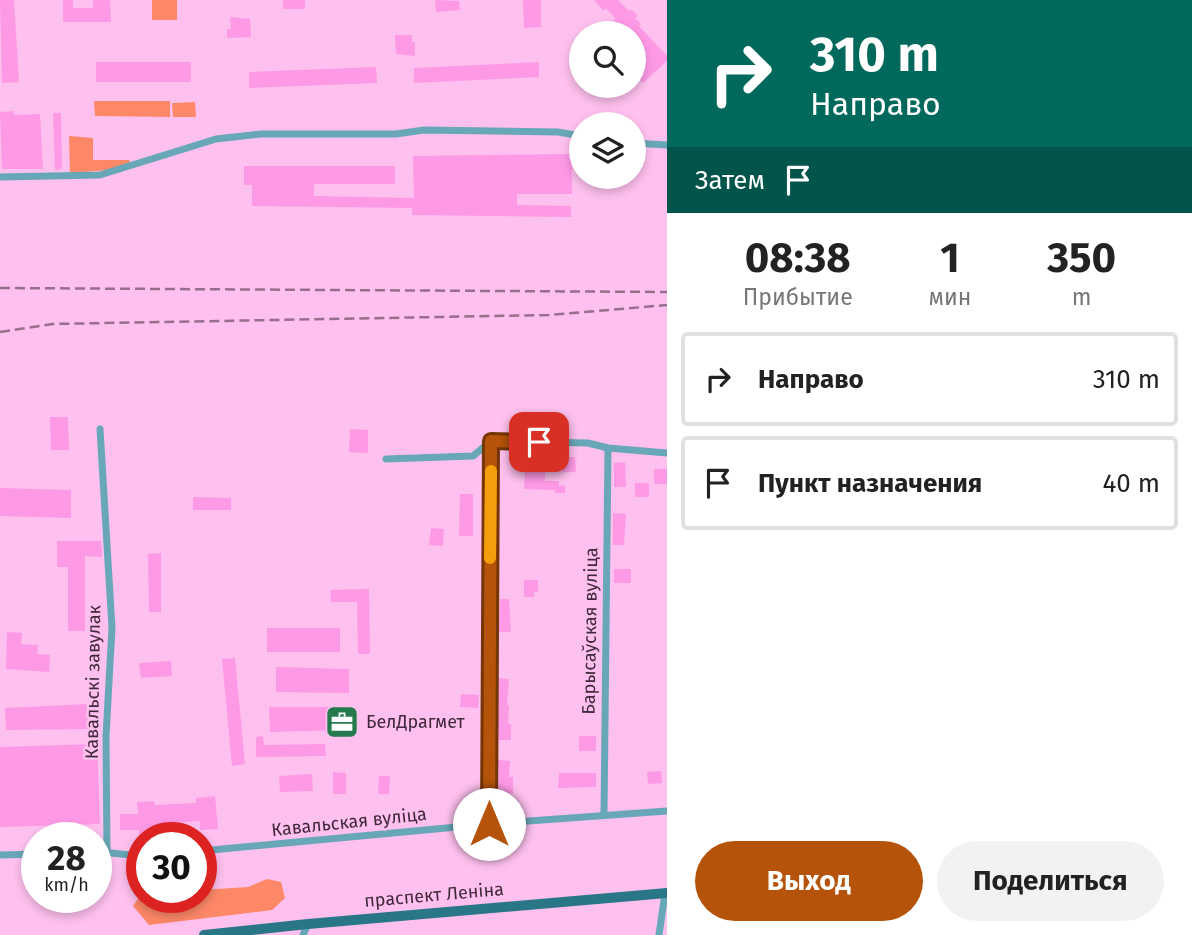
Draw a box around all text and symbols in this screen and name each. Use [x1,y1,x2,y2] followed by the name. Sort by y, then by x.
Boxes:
[569,21,646,189] map controls
[569,21,646,98] button: search
[810,25,939,84] text: 310 m
[695,28,786,119] icon: right
[810,85,941,123] text: Направо
[569,112,646,189] button: layers
[779,161,817,199] icon: arrive
[695,165,765,196] text: Затем
[745,233,851,283] text: 08:38
[940,233,960,283] text: 1
[1047,233,1116,283] text: 350
[743,283,853,311] text: Прибытие
[929,283,971,311] text: мин
[1072,283,1092,311] text: m
[699,360,737,398] icon: right
[758,364,864,395] text: Направо
[1093,364,1160,395] text: 310 m
[509,412,569,472] pin
[520,423,558,461] icon: arrive
[699,464,737,502] icon: arrive
[758,468,982,499] text: Пункт назначения
[1102,468,1160,499] text: 40 m
[578,547,602,715] street label: Барысаўская вуліца
[81,604,105,759] street label: Кавальскі завулак
[323,703,361,741] office icon: БелДрагмет
[366,711,466,733] place label: БелДрагмет
[452,787,526,861] position arrow
[270,803,428,841] street label: Кавальская вуліца
[126,822,217,913] speed limit sign: 30
[47,837,86,879] text: 28
[695,841,923,921] button: Выход
[937,841,1164,921] button: Поделиться
[44,874,89,896] text: km/h
[363,878,505,912] street label: праспект Леніна

